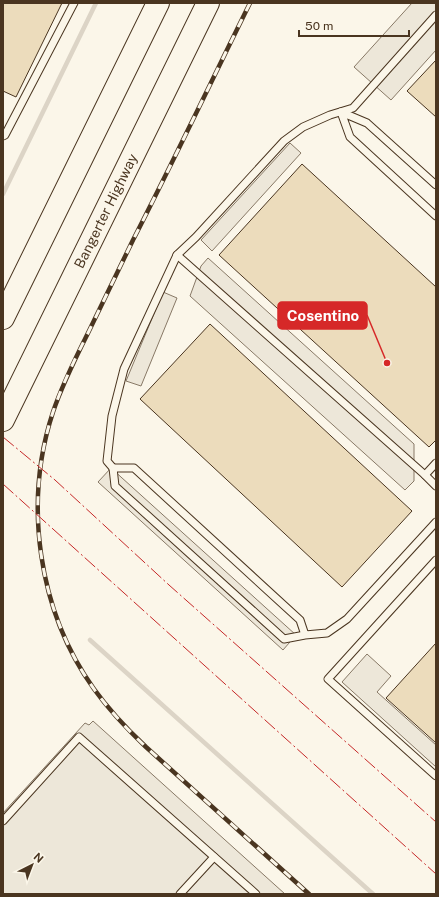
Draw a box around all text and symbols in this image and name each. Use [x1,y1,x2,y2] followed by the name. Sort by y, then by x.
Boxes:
[299,12,409,38] scale bar
[305,19,333,33] text: 50 m
[71,151,141,271] street label: Bangerter Highway
[278,302,367,329] callout: Cosentino
[287,307,360,324] text: Cosentino
[12,845,52,885] north arrow
[31,850,46,865] text: N

